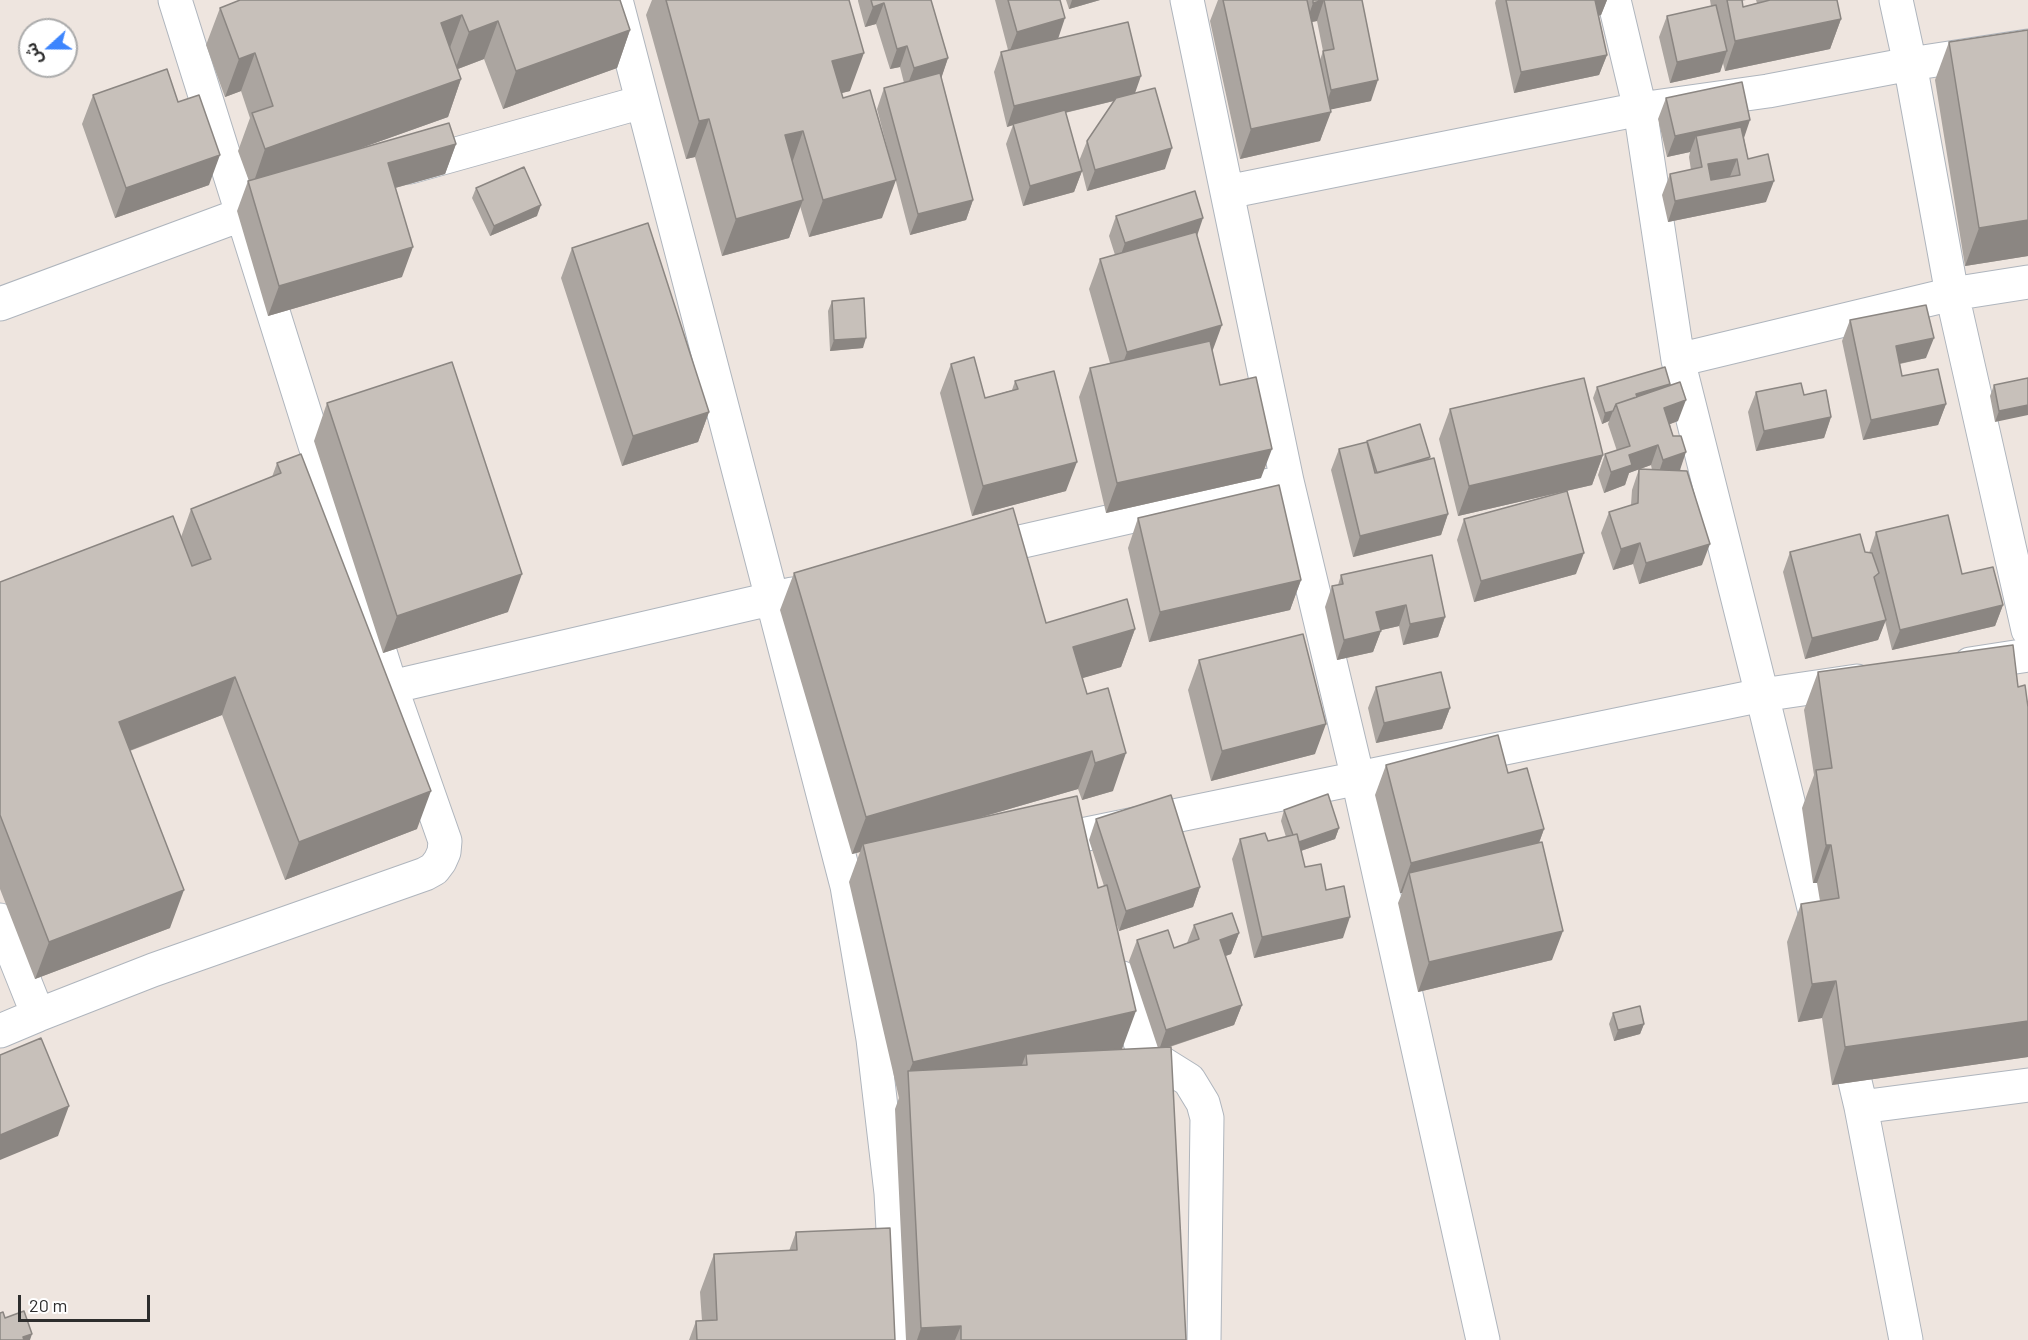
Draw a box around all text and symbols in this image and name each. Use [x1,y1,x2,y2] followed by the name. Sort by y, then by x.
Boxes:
[18,18,78,78] north arrow
[20,40,45,68] text: ش
[21,1283,153,1321] scale bar
[29,1294,67,1316] text: 20 m

